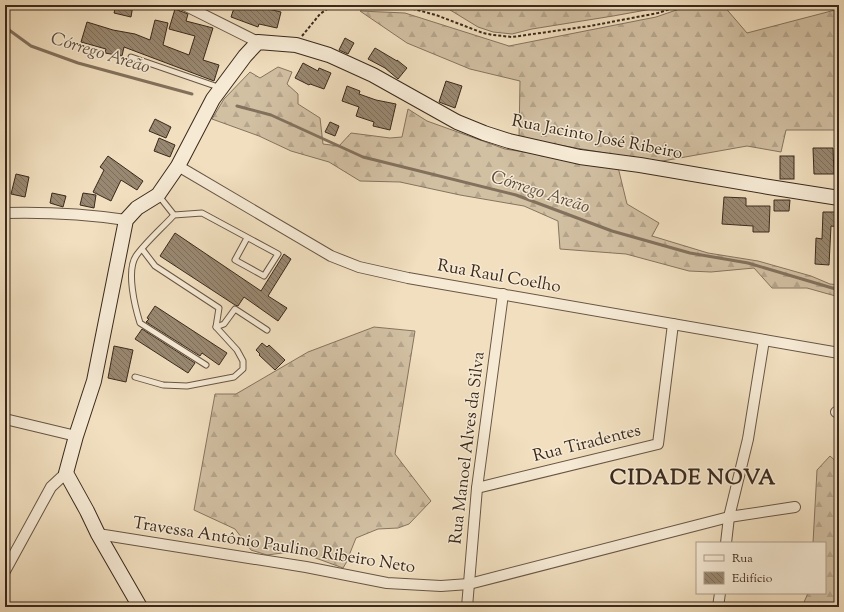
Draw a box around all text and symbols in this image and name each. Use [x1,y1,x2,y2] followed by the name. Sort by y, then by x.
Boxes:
[47,27,153,81] water label: Córrego Areão
[510,110,684,166] street label: Rua Jacinto José Ribeiro
[487,165,593,221] water label: Córrego Areão
[435,254,563,300] street label: Rua Raul Coelho
[444,350,492,546] street label: Rua Manoel Alves da Silva
[531,419,644,469] street label: Rua Tiradentes
[610,464,776,494] district label: CIDADE NOVA
[131,512,417,580] street label: Travessa Antônio Paulino Ribeiro Neto
[696,542,826,594] legend
[732,550,753,568] text: Rua
[732,570,773,588] text: Edifício

